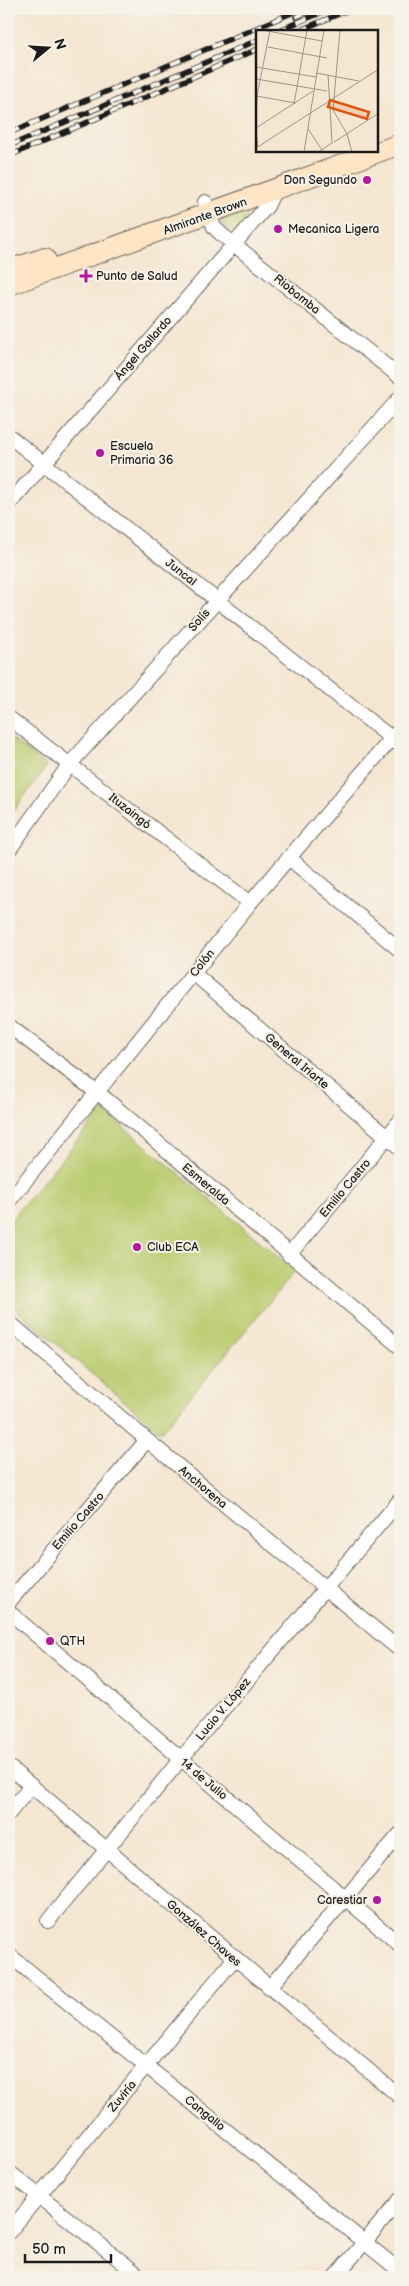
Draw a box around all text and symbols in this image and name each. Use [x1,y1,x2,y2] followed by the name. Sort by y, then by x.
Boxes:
[22,22,72,72] north arrow
[256,30,379,152] inset map
[50,37,70,52] text: N
[283,173,357,188] place label: Don Segundo
[361,174,373,186] marker: Don Segundo
[161,194,249,239] street label: Almirante Brown
[288,222,380,237] place label: Mecanica Ligera
[272,223,284,235] marker: Mecanica Ligera
[96,269,178,284] place label: Punto de Salud
[80,270,92,282] marker: Punto de Salud
[270,271,323,318] street label: Riobamba
[110,312,175,383] street label: Ángel Gallardo
[110,439,173,468] place label: Escuela Primaria 36
[94,447,106,459] marker: Escuela Primaria 36
[162,556,199,589] street label: Juncal
[185,606,214,635] street label: Solís
[105,790,154,833] street label: Ituzaingó
[187,946,218,980] street label: Colón
[261,1030,332,1093] street label: General Iriarte
[316,1156,374,1221] street label: Emilio Castro
[179,1160,233,1209] street label: Esmeralda
[147,1240,199,1255] place label: Club ECA
[131,1241,143,1253] marker: Club ECA
[175,1463,230,1512] street label: Anchorena
[49,1489,108,1553] street label: Emilio Castro
[60,1634,85,1649] place label: QTH
[44,1635,56,1647] marker: QTH
[193,1675,254,1744] street label: Lucio V. López
[177,1755,230,1804] street label: 14 de Julio
[317,1893,368,1908] place label: Carestiar
[371,1894,383,1906] marker: Carestiar
[163,1897,244,1970] street label: González Chaves
[104,2077,140,2116] street label: Zuviría
[181,2092,228,2134] street label: Cangallo
[25,2231,111,2263] scale bar
[32,2240,66,2259] text: 50 m

